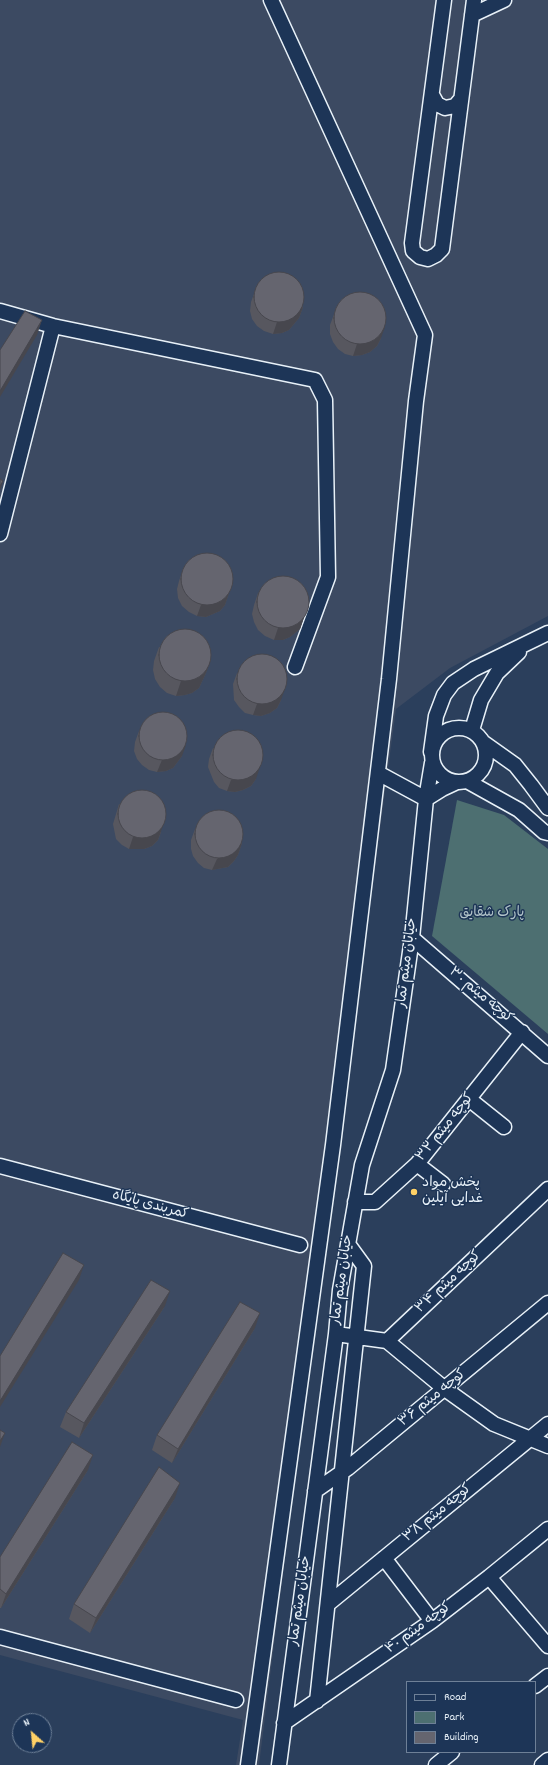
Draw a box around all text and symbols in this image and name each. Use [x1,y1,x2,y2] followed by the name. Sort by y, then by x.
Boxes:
[460,906,524,922] park label: پارک شقایق
[394,917,422,1009] street label: خیابان میثم تمار
[445,964,515,1028] street label: کوچه میثم ۳۰
[413,1090,479,1166] street label: کوچه میثم ۳۲
[422,1176,483,1208] place label: پخش مواد غدایی آیلین
[409,1187,419,1197] marker: پخش مواد غدایی آیلین
[110,1188,190,1224] street label: کمربندی پایگاه
[328,1234,358,1326] street label: خیابان میثم تمار
[412,1248,486,1318] street label: کوچه میثم ۳۴
[396,1367,470,1431] street label: کوچه میثم ۳۶
[400,1481,476,1547] street label: کوچه میثم ۳۸
[286,1555,316,1647] street label: خیابان میثم تمار
[383,1599,455,1659] street label: کوچه میثم ۴۰
[406,1681,536,1753] legend
[444,1689,466,1706] text: Road
[444,1709,464,1726] text: Park
[12,1713,52,1753] north arrow
[21,1715,33,1732] text: N
[444,1729,479,1746] text: Building

